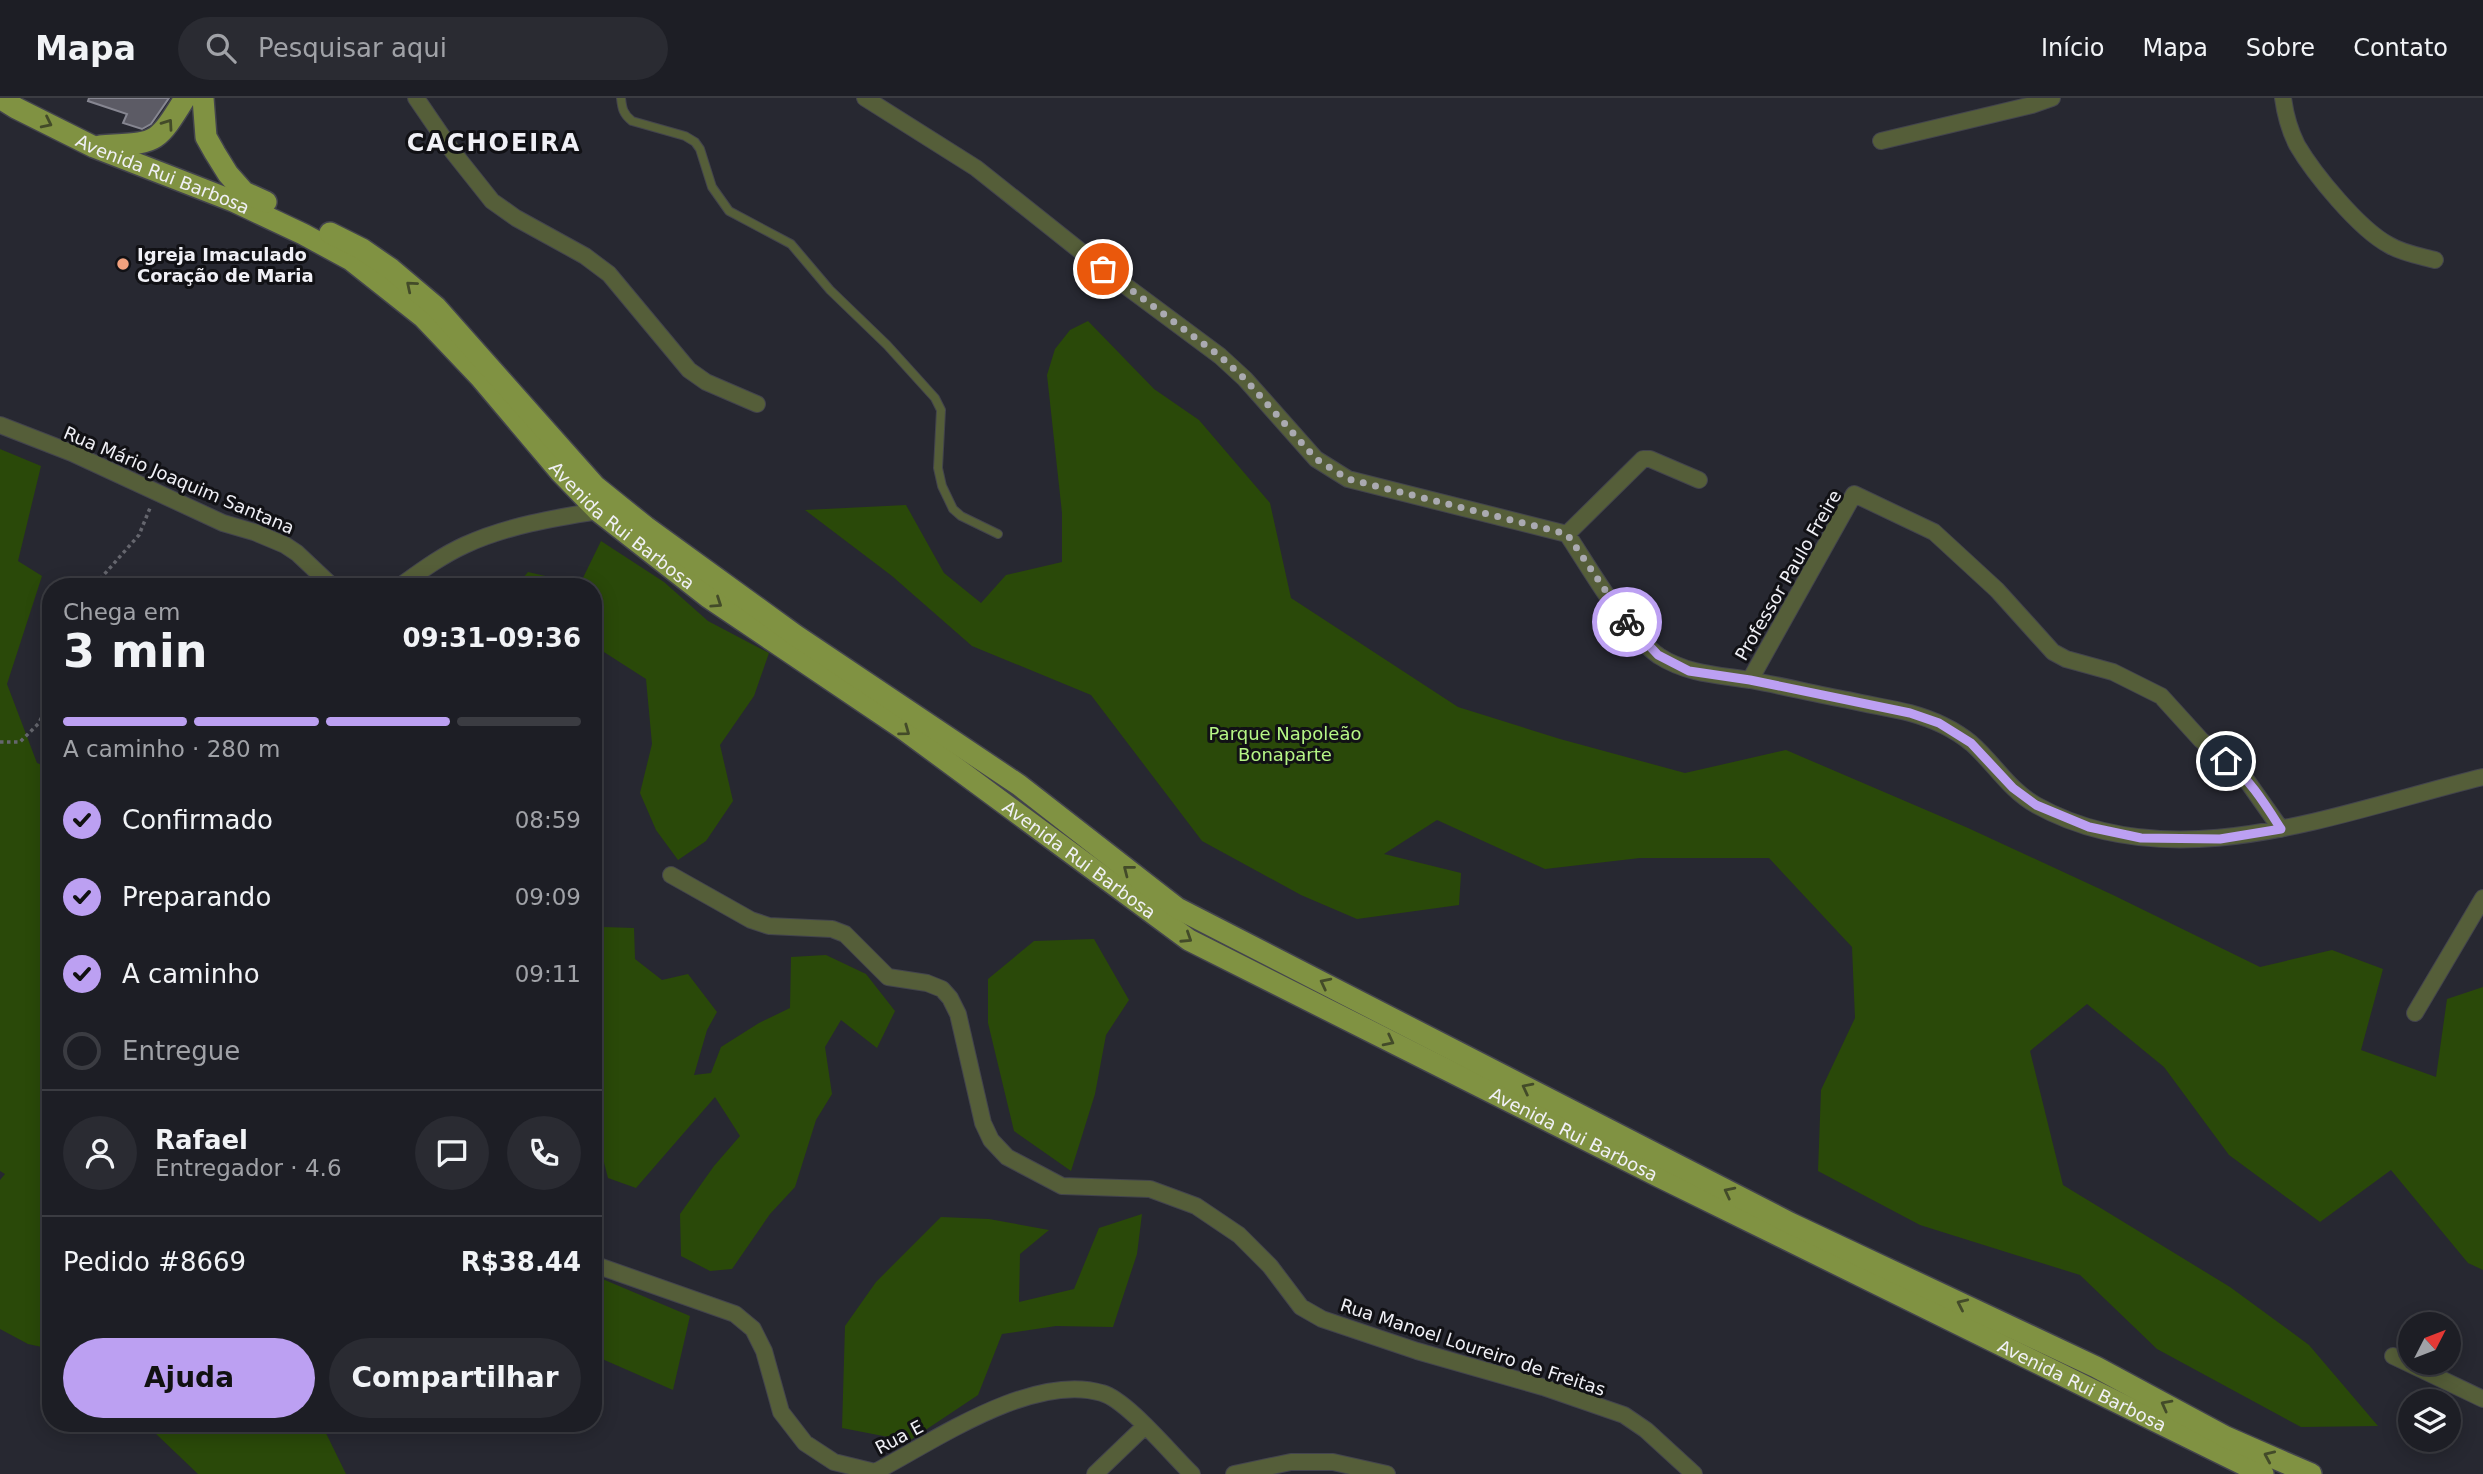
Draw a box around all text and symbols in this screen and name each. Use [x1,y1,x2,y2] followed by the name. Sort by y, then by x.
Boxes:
[178,17,668,80] search box
[35,29,136,68] text: Mapa
[202,29,240,67] icon: search
[258,33,447,63] text: Pesquisar aqui
[2041,34,2105,62] text: Início
[2143,34,2208,62] text: Mapa
[2246,34,2315,62] text: Sobre
[2353,34,2448,62] text: Contato
[40,115,52,129] one-way arrow
[160,119,172,132] one-way arrow
[73,129,253,218] street label: Avenida Rui Barbosa
[407,129,581,157] district label: CACHOEIRA
[1073,239,1133,299] pin
[137,244,314,286] place label: Igreja Imaculado Coração de Maria
[1084,250,1122,288] icon: bag
[115,256,131,272] marker: Igreja Imaculado Coração de Maria
[407,282,420,294] one-way arrow
[61,422,297,538] street label: Rua Mário Joaquim Santana
[545,457,699,593] street label: Avenida Rui Barbosa
[1731,486,1845,664] street label: Professor Paulo Freire
[1592,587,1662,657] courier
[709,595,722,607] one-way arrow
[63,599,180,625] text: Chega em
[1608,603,1646,641] icon: bike
[402,623,581,653] text: 09:31–09:36
[63,624,207,678] text: 3 min
[897,723,910,735] one-way arrow
[1209,723,1361,765] park label: Parque Napoleão Bonaparte
[2196,731,2256,791] pin
[63,736,280,762] text: A caminho · 280 m
[2207,742,2245,780] icon: home
[999,796,1160,923] street label: Avenida Rui Barbosa
[63,801,101,839] icon: check
[122,805,273,835] text: Confirmado
[515,807,581,833] text: 08:59
[1124,866,1136,879] one-way arrow
[63,878,101,916] icon: check
[122,882,271,912] text: Preparando
[515,884,581,910] text: 09:09
[1179,929,1192,942] one-way arrow
[63,955,101,993] icon: check
[122,959,260,989] text: A caminho
[515,961,581,987] text: 09:11
[1320,977,1332,991] one-way arrow
[1382,1033,1395,1047] one-way arrow
[122,1036,240,1066] text: Entregue
[1487,1083,1661,1185] street label: Avenida Rui Barbosa
[1521,1083,1534,1096] one-way arrow
[63,1116,137,1190] button: person
[415,1116,489,1190] button: chat
[507,1116,581,1190] button: phone
[155,1125,248,1155] text: Rafael
[155,1155,342,1181] text: Entregador · 4.6
[1724,1187,1736,1200] one-way arrow
[63,1247,246,1277] text: Pedido #8669
[461,1247,581,1277] text: R$38.44
[1338,1294,1608,1400] street label: Rua Manoel Loureiro de Freitas
[1957,1298,1969,1312] one-way arrow
[2398,1312,2460,1376] north arrow
[2398,1312,2461,1452] map controls
[1995,1335,2170,1435] street label: Avenida Rui Barbosa
[63,1338,315,1418] button: Ajuda
[329,1338,581,1418] button: Compartilhar
[2398,1389,2461,1452] button: layers
[2161,1400,2173,1413] one-way arrow
[871,1416,927,1458] street label: Rua E
[2263,1450,2276,1464] one-way arrow

